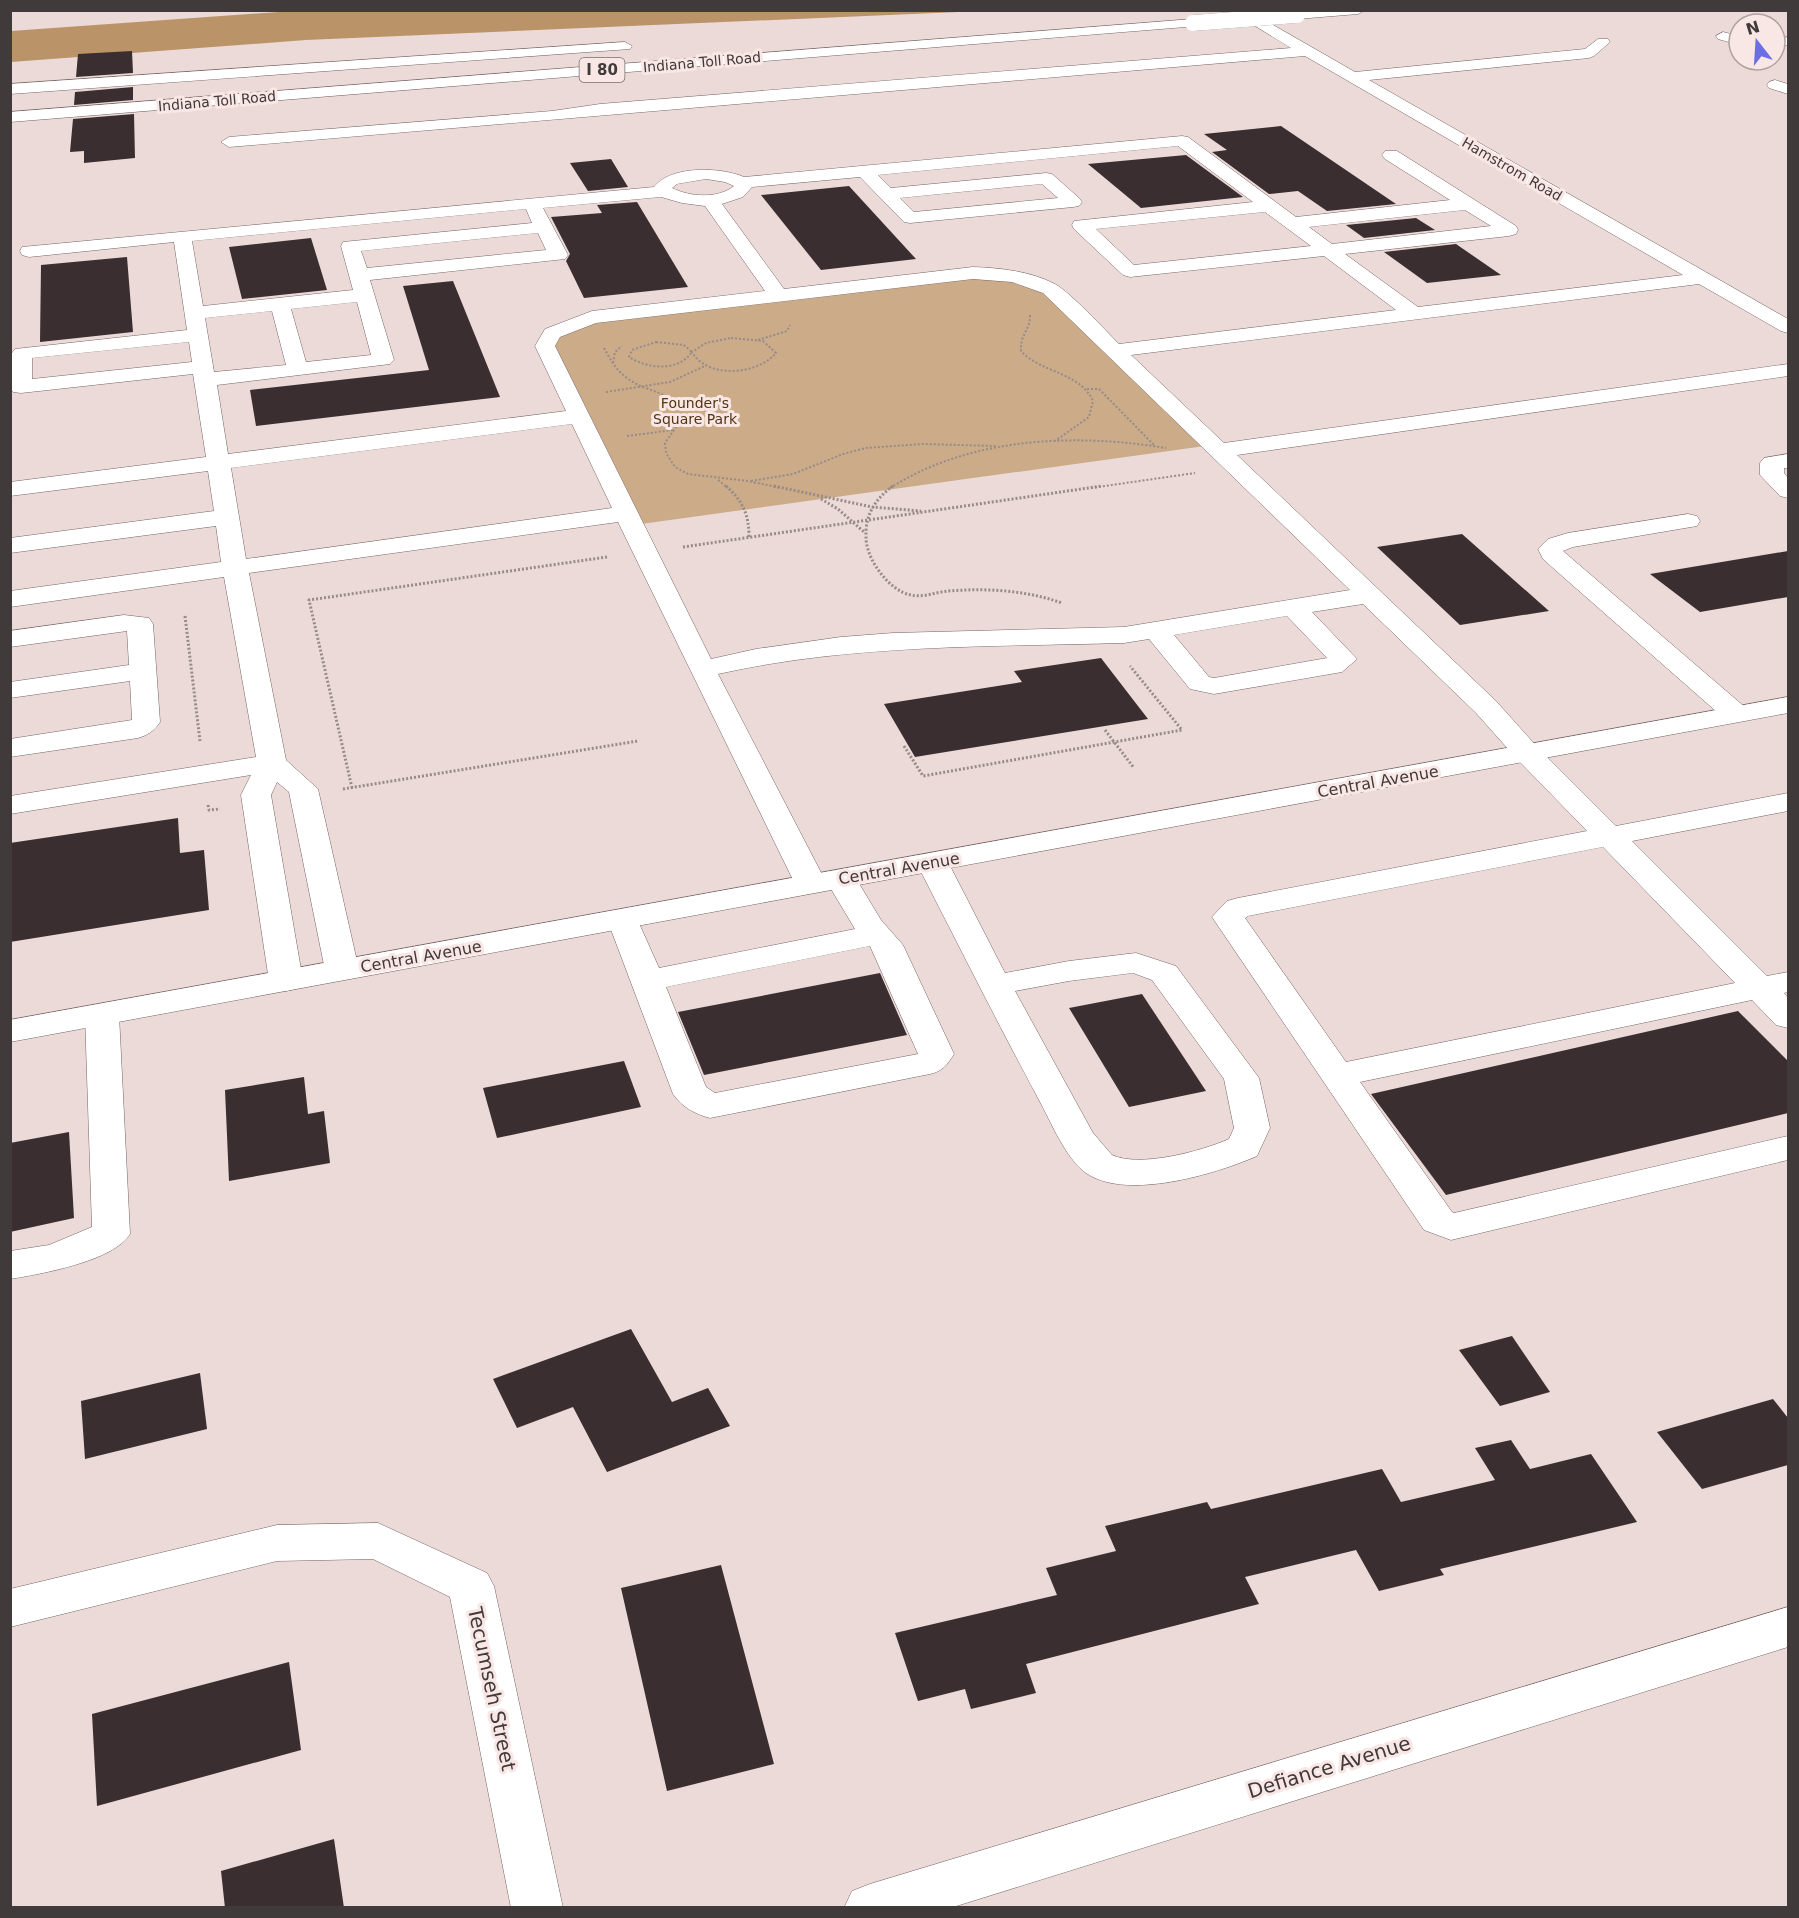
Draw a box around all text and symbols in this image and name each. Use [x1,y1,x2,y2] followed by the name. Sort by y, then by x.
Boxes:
[1727,12,1787,72] north arrow
[1744,17,1762,39] text: N
[642,49,762,75] street label: Indiana Toll Road
[580,58,624,82] road number: I 80
[157,88,277,114] street label: Indiana Toll Road
[1459,134,1565,204] street label: Hamstrom Road
[653,395,738,427] park label: Founder's Square Park
[1316,761,1440,802] street label: Central Avenue
[837,848,961,889] street label: Central Avenue
[359,936,483,977] street label: Central Avenue
[463,1604,521,1773] street label: Tecumseh Street
[1245,1731,1413,1803] street label: Defiance Avenue

